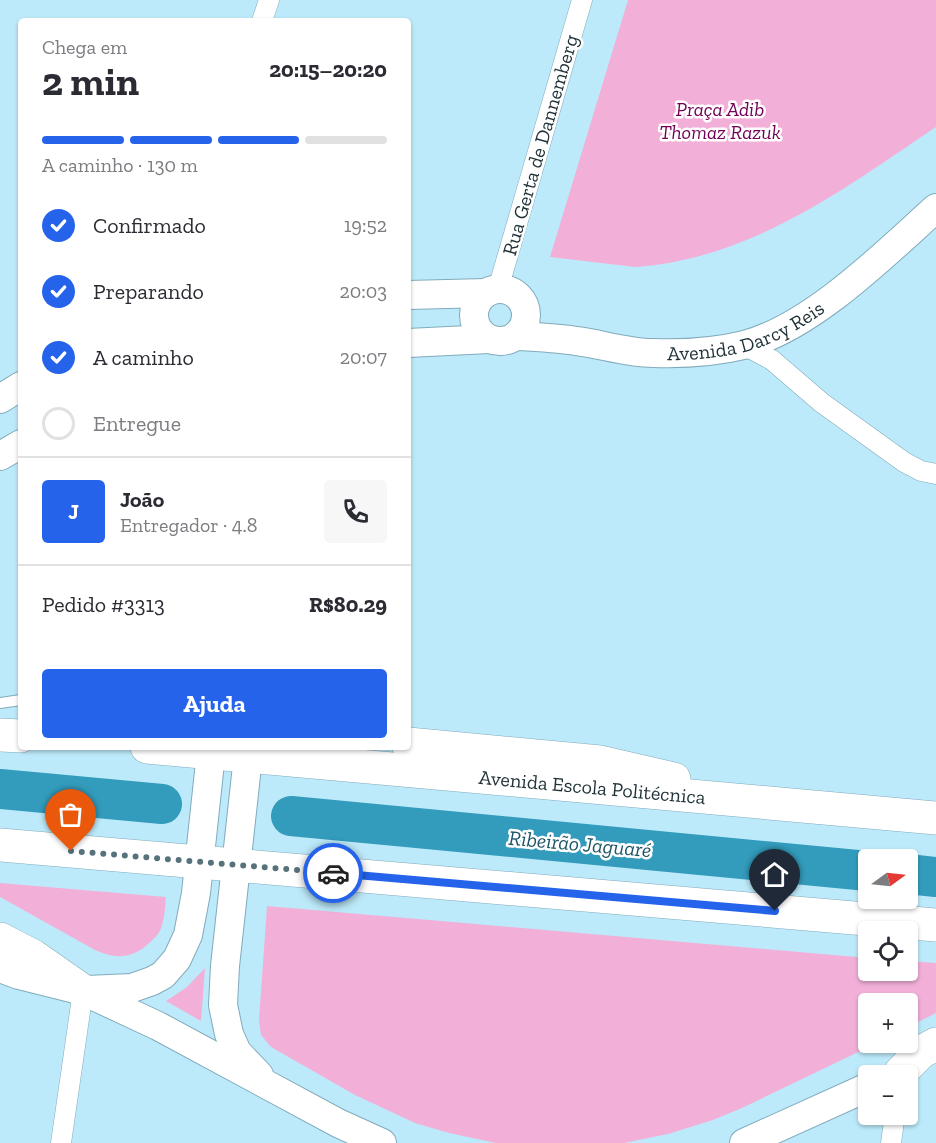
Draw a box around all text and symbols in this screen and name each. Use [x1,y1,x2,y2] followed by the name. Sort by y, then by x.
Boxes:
[497,32,583,258] street label: Rua Gerta de Dannemberg
[42,35,127,59] text: Chega em
[269,56,387,83] text: 20:15–20:20
[42,58,139,105] text: 2 min
[659,97,781,144] park label: Praça Adib Thomaz Razuk
[42,153,198,177] text: A caminho · 130 m
[42,209,75,242] icon: check
[93,212,206,239] text: Confirmado
[344,213,387,237] text: 19:52
[42,275,75,308] icon: check
[93,278,204,305] text: Preparando
[339,279,387,303] text: 20:03
[667,296,829,365] street label: Avenida Darcy Reis
[42,341,75,374] icon: check
[93,344,194,371] text: A caminho
[340,345,387,369] text: 20:07
[93,410,181,437] text: Entregue
[324,480,387,543] button: phone
[120,486,164,513] text: João
[68,498,79,525] text: J
[120,513,258,537] text: Entregador · 4.8
[42,591,165,618] text: Pedido #3313
[309,591,387,618] text: R$80.29
[42,669,387,738] button: Ajuda
[478,765,707,809] street label: Avenida Escola Politécnica
[45,789,96,851] pin
[54,798,87,831] icon: bag
[508,825,652,862] water label: Ribeirão Jaguaré
[303,843,363,903] courier
[749,849,800,911] pin
[858,849,918,909] north arrow
[858,849,918,1125] map controls
[317,857,350,890] icon: car
[758,858,791,891] icon: home
[858,921,918,981] button: locate
[858,993,918,1053] button: +
[858,1065,918,1125] button: −

